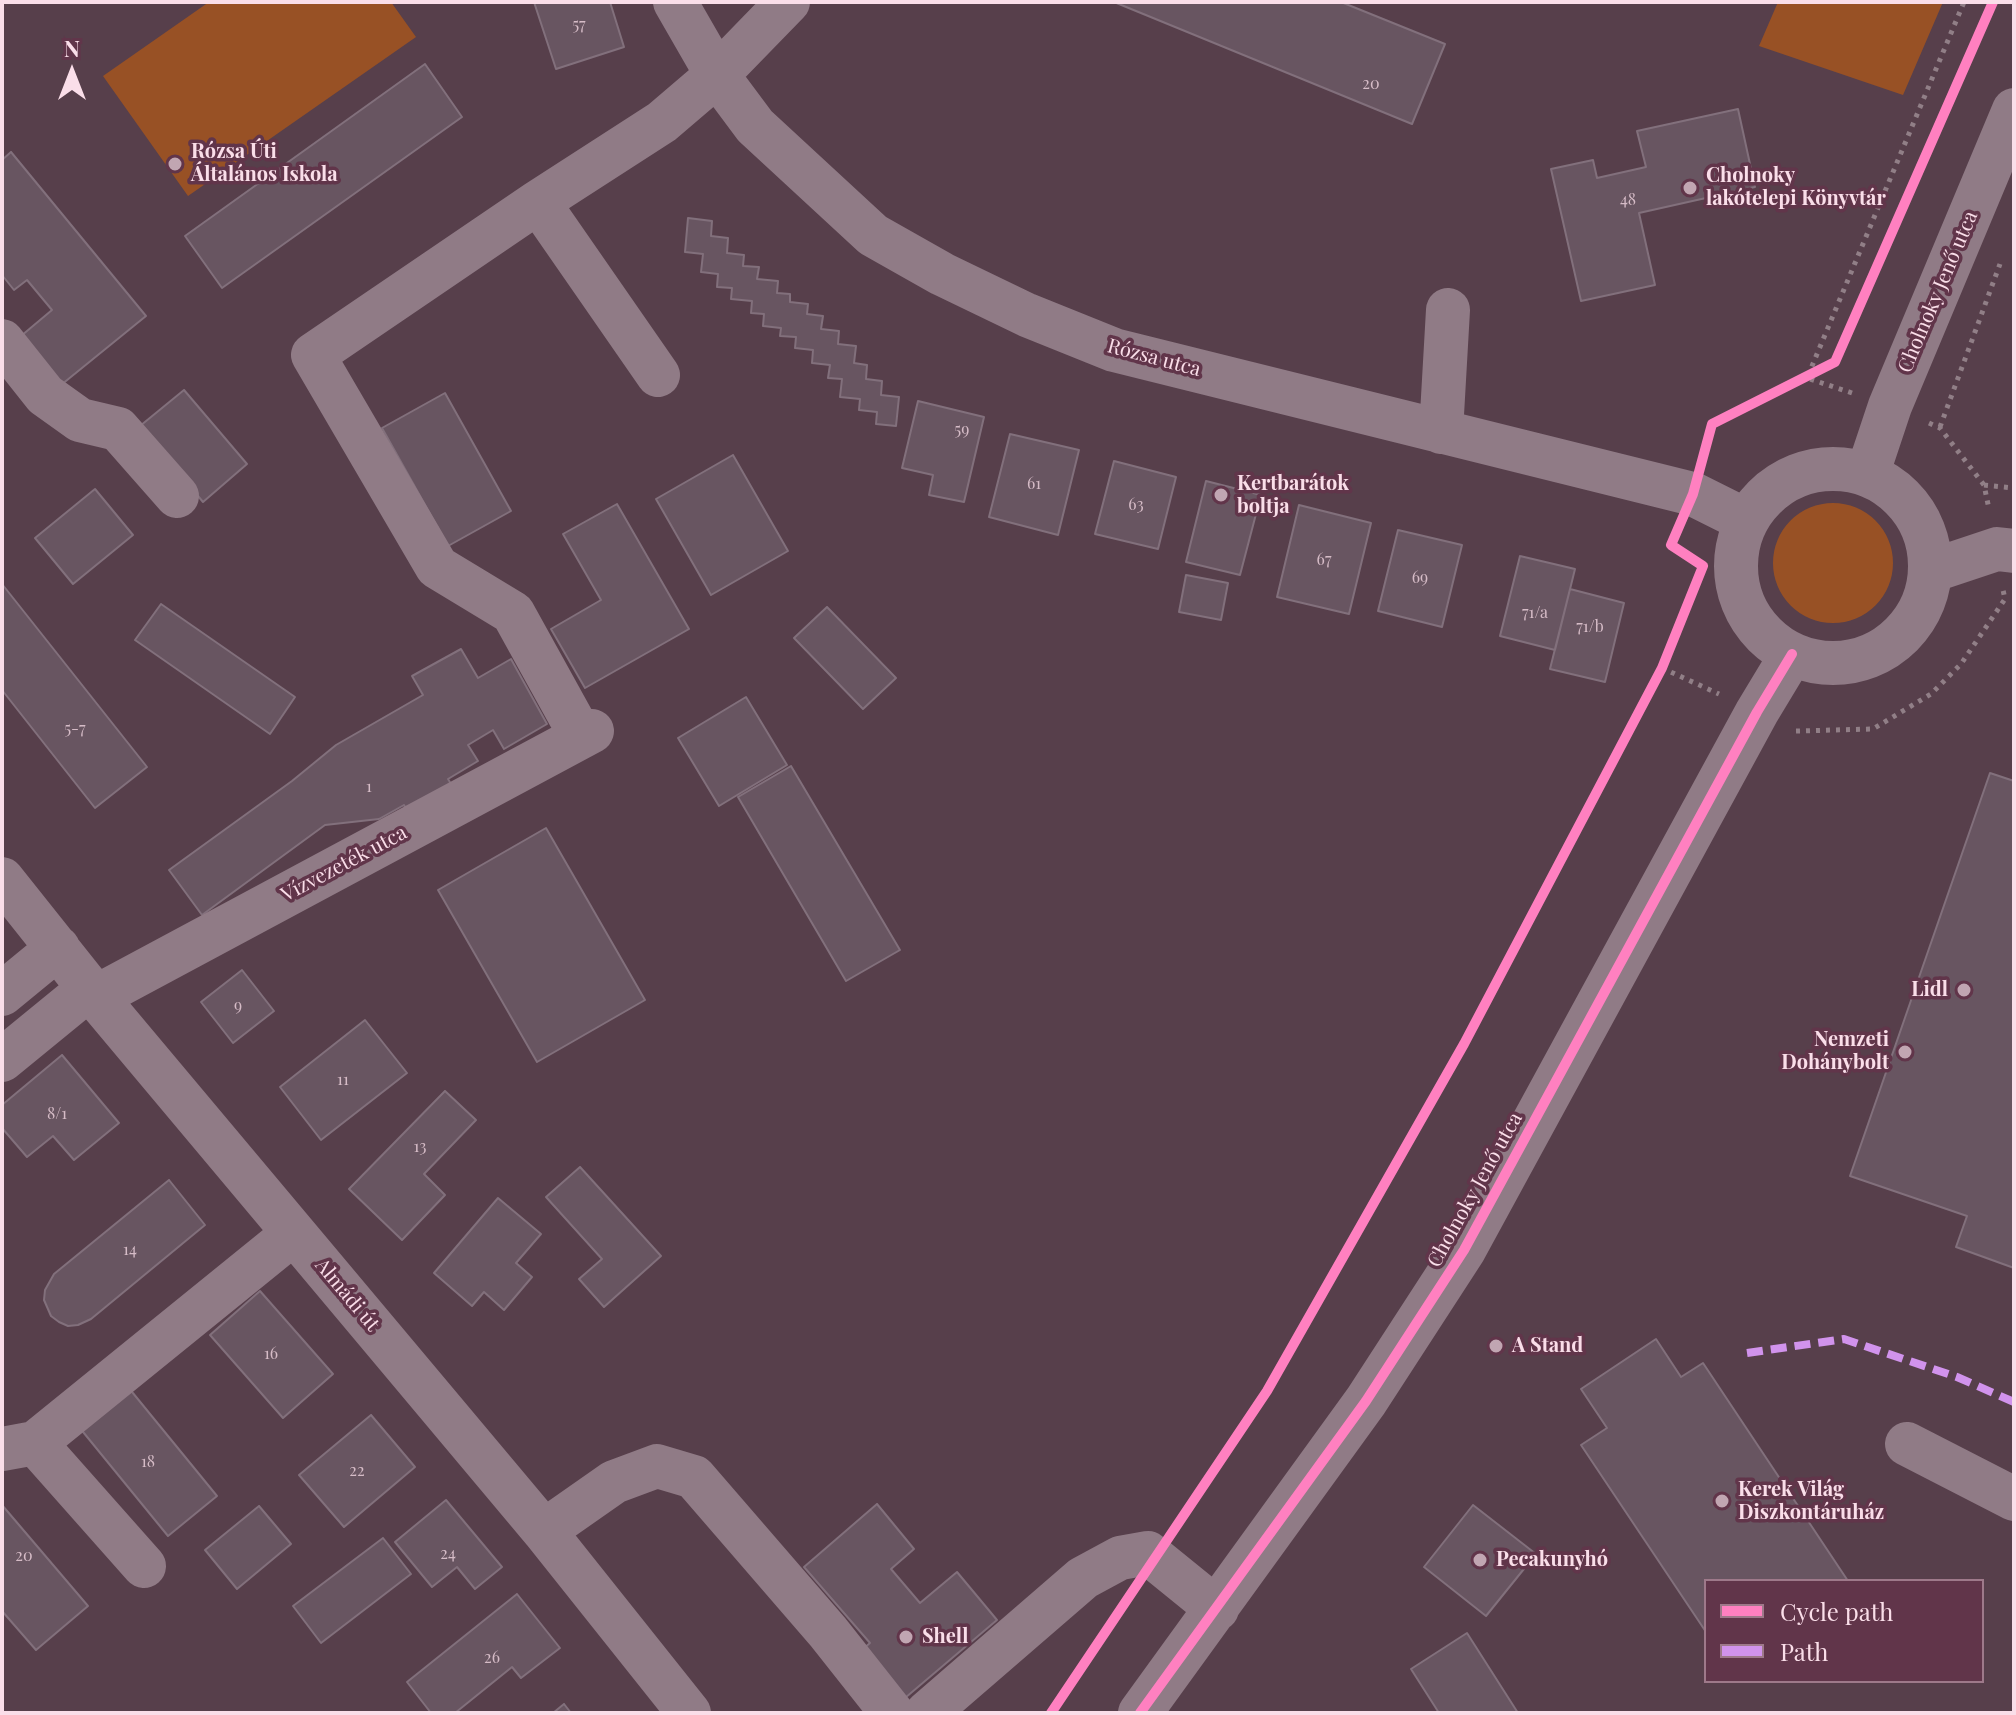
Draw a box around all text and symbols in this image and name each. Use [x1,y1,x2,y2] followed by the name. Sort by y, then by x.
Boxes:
[572,15,586,35] house number: 57
[32,32,112,112] north arrow
[64,33,80,63] text: N
[1362,74,1380,94] house number: 20
[191,140,338,187] place label: Rózsa Úti Általános Iskola
[166,155,184,173] marker: Rózsa Úti Általános Iskola
[1706,164,1886,211] place label: Cholnoky lakótelepi Könyvtár
[1681,179,1699,197] marker: Cholnoky lakótelepi Könyvtár
[1620,190,1636,210] house number: 48
[1893,208,1983,376] street label: Cholnoky Jenő utca
[1105,334,1203,382] street label: Rózsa utca
[955,420,969,440] house number: 59
[1237,472,1349,519] place label: Kertbarátok boltja
[1027,474,1041,494] house number: 61
[1212,486,1230,504] marker: Kertbarátok boltja
[1128,495,1144,515] house number: 63
[1317,550,1331,570] house number: 67
[1412,568,1428,588] house number: 69
[1522,603,1548,623] house number: 71/a
[1576,617,1604,637] house number: 71/b
[64,719,86,739] house number: 5-7
[366,777,372,797] house number: 1
[277,821,411,907] street label: Vízvezeték utca
[1911,978,1948,1002] place label: Lidl
[1955,981,1973,999] marker: Lidl
[234,996,242,1016] house number: 9
[1781,1028,1889,1075] place label: Nemzeti Dohánybolt
[1896,1043,1914,1061] marker: Nemzeti Dohánybolt
[337,1070,349,1090] house number: 11
[47,1104,67,1124] house number: 8/1
[1422,1108,1528,1272] street label: Cholnoky Jenő utca
[414,1137,426,1157] house number: 13
[123,1240,137,1260] house number: 14
[310,1254,384,1336] street label: Almádi út
[1512,1334,1583,1358] place label: A Stand
[1487,1337,1505,1355] marker: A Stand
[264,1344,278,1364] house number: 16
[141,1452,155,1472] house number: 18
[349,1461,365,1481] house number: 22
[1738,1478,1884,1525] place label: Kerek Világ Diszkontáruház
[1713,1492,1731,1510] marker: Kerek Világ Diszkontáruház
[440,1544,456,1564] house number: 24
[15,1546,33,1566] house number: 20
[1496,1548,1608,1572] place label: Pecakunyhó
[1471,1551,1489,1569] marker: Pecakunyhó
[1704,1579,1984,1683] legend
[1780,1595,1893,1627] text: Cycle path
[922,1625,968,1649] place label: Shell
[897,1628,915,1646] marker: Shell
[1780,1635,1828,1667] text: Path
[484,1648,500,1668] house number: 26

